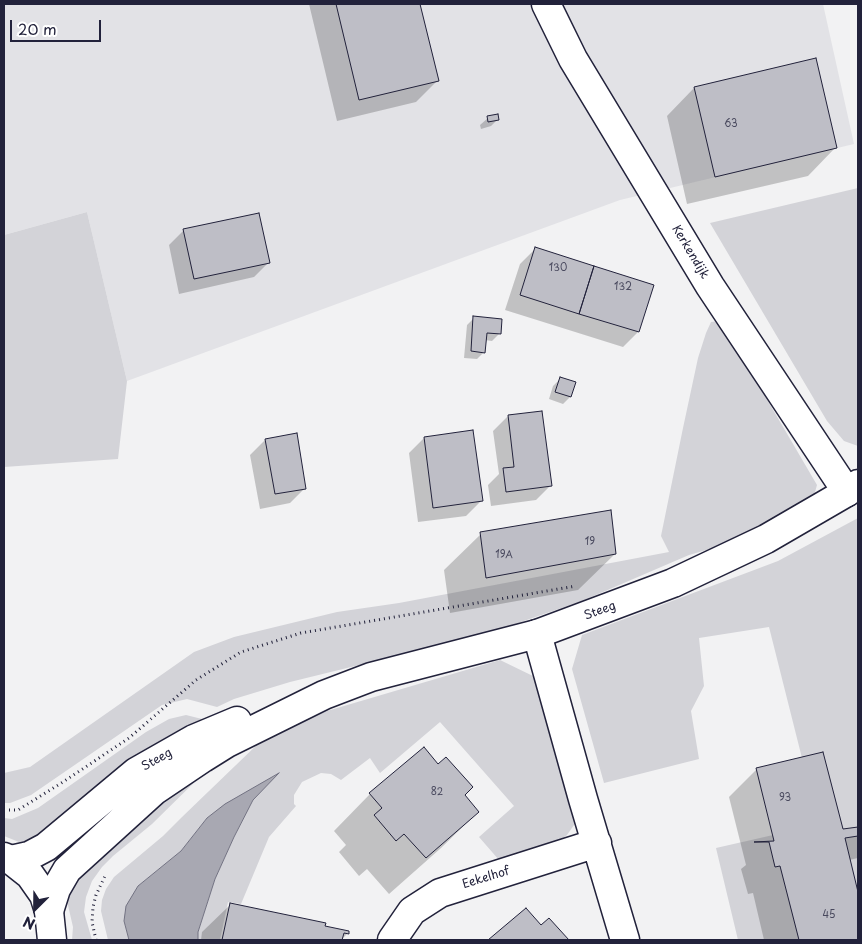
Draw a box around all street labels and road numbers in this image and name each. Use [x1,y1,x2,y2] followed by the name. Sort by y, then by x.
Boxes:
[668,223,712,281] street label: Kerkendijk
[582,599,618,623] street label: Steeg
[139,746,175,774] street label: Steeg
[461,864,511,892] street label: Eekelhof

